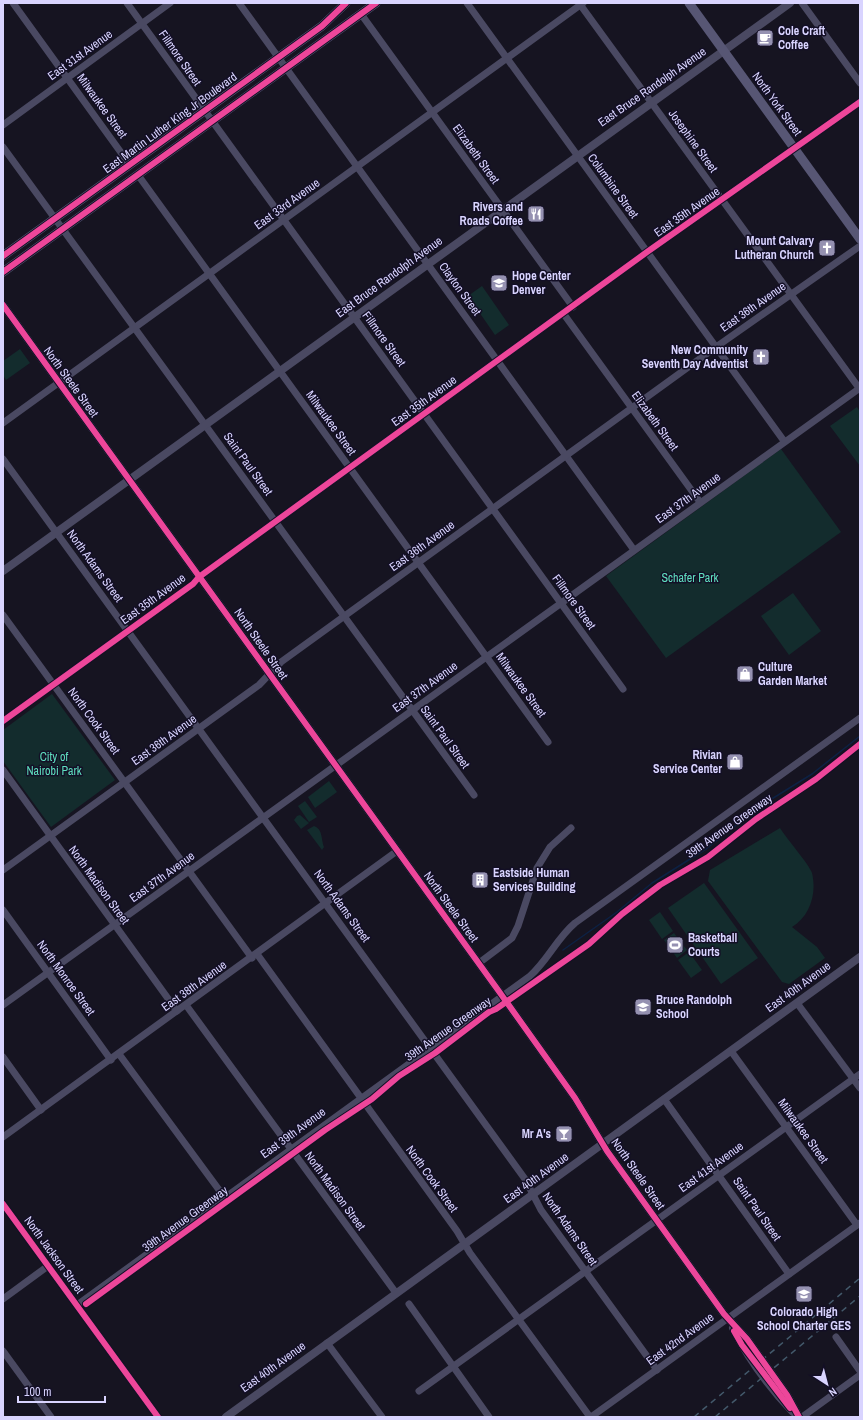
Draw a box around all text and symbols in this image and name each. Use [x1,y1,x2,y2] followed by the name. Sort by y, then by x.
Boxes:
[778,23,826,53] place label: Cole Craft Coffee
[44,26,116,84] street label: East 31st Avenue
[155,27,205,89] street label: Fillmore Street
[755,28,775,48] cafe icon: Cole Craft Coffee
[595,44,709,130] street label: East Bruce Randolph Avenue
[100,69,240,177] street label: East Martin Luther King Jr Boulevard
[748,69,806,139] street label: North York Street
[73,71,131,142] street label: Milwaukee Street
[665,106,721,176] street label: Josephine Street
[449,121,503,187] street label: Elizabeth Street
[584,150,642,222] street label: Columbine Street
[251,175,323,233] street label: East 33rd Avenue
[651,183,723,241] street label: East 35th Avenue
[460,199,524,229] place label: Rivers and Roads Coffee
[526,204,546,224] restaurant icon: Rivers and Roads Coffee
[332,233,446,321] street label: East Bruce Randolph Avenue
[735,233,815,263] place label: Mount Calvary Lutheran Church
[817,238,837,258] church icon: Mount Calvary Lutheran Church
[435,259,485,319] street label: Clayton Street
[512,268,571,298] place label: Hope Center Denver
[489,273,509,293] school or university icon: Hope Center Denver
[717,278,789,336] street label: East 36th Avenue
[359,308,410,370] street label: Fillmore Street
[642,342,749,372] place label: New Community Seventh Day Adventist
[40,343,102,421] street label: North Steele Street
[751,347,771,367] church icon: New Community Seventh Day Adventist
[388,372,460,430] street label: East 35th Avenue
[302,388,360,459] street label: Milwaukee Street
[628,388,682,454] street label: Elizabeth Street
[220,429,276,499] street label: Saint Paul Street
[652,469,724,527] street label: East 37th Avenue
[386,517,458,575] street label: East 36th Avenue
[63,527,127,606] street label: North Adams Street
[117,570,189,628] street label: East 35th Avenue
[662,570,719,586] park label: Schafer Park
[549,571,600,633] street label: Fillmore Street
[230,605,292,683] street label: North Steele Street
[492,650,550,721] street label: Milwaukee Street
[389,658,461,716] street label: East 37th Avenue
[758,659,828,689] place label: Culture Garden Market
[735,664,755,684] shop icon: Culture Garden Market
[64,684,124,758] street label: North Cook Street
[417,702,473,772] street label: Saint Paul Street
[128,711,200,769] street label: East 36th Avenue
[653,747,722,777] place label: Rivian Service Center
[26,749,82,779] park label: City of Nairobi Park
[725,752,745,772] shop icon: Rivian Service Center
[683,790,775,862] street label: 39th Avenue Greenway
[65,842,133,928] street label: North Madison Street
[126,848,198,906] street label: East 37th Avenue
[493,865,576,895] place label: Eastside Human Services Building
[310,867,374,946] street label: North Adams Street
[420,868,482,946] street label: North Steele Street
[470,870,490,890] building icon: Eastside Human Services Building
[688,930,737,960] place label: Basketball Courts
[665,935,685,955] sports icon: Basketball Courts
[33,937,99,1019] street label: North Monroe Street
[158,957,230,1015] street label: East 38th Avenue
[762,958,834,1016] street label: East 40th Avenue
[656,992,732,1022] place label: Bruce Randolph School
[402,993,494,1065] street label: 39th Avenue Greenway
[633,997,653,1017] school or university icon: Bruce Randolph School
[774,1096,832,1167] street label: Milwaukee Street
[257,1104,329,1162] street label: East 39th Avenue
[554,1124,574,1144] bar icon: Mr A's
[522,1126,552,1142] place label: Mr A's
[607,1135,669,1213] street label: North Steele Street
[675,1138,747,1196] street label: East 41st Avenue
[402,1142,462,1216] street label: North Cook Street
[301,1148,369,1234] street label: North Madison Street
[500,1149,572,1207] street label: East 40th Avenue
[729,1174,785,1244] street label: Saint Paul Street
[139,1182,231,1255] street label: 39th Avenue Greenway
[539,1189,601,1269] street label: North Adams Street
[21,1213,88,1297] street label: North Jackson Street
[794,1284,814,1304] school or university icon: Colorado High School Charter GES
[757,1304,851,1334] place label: Colorado High School Charter GES
[643,1309,717,1369] street label: East 42nd Avenue
[237,1338,309,1396] street label: East 40th Avenue
[807,1364,847,1404] north arrow
[18,1378,105,1404] scale bar
[24,1384,51,1400] text: 100 m
[826,1385,840,1400] text: N

